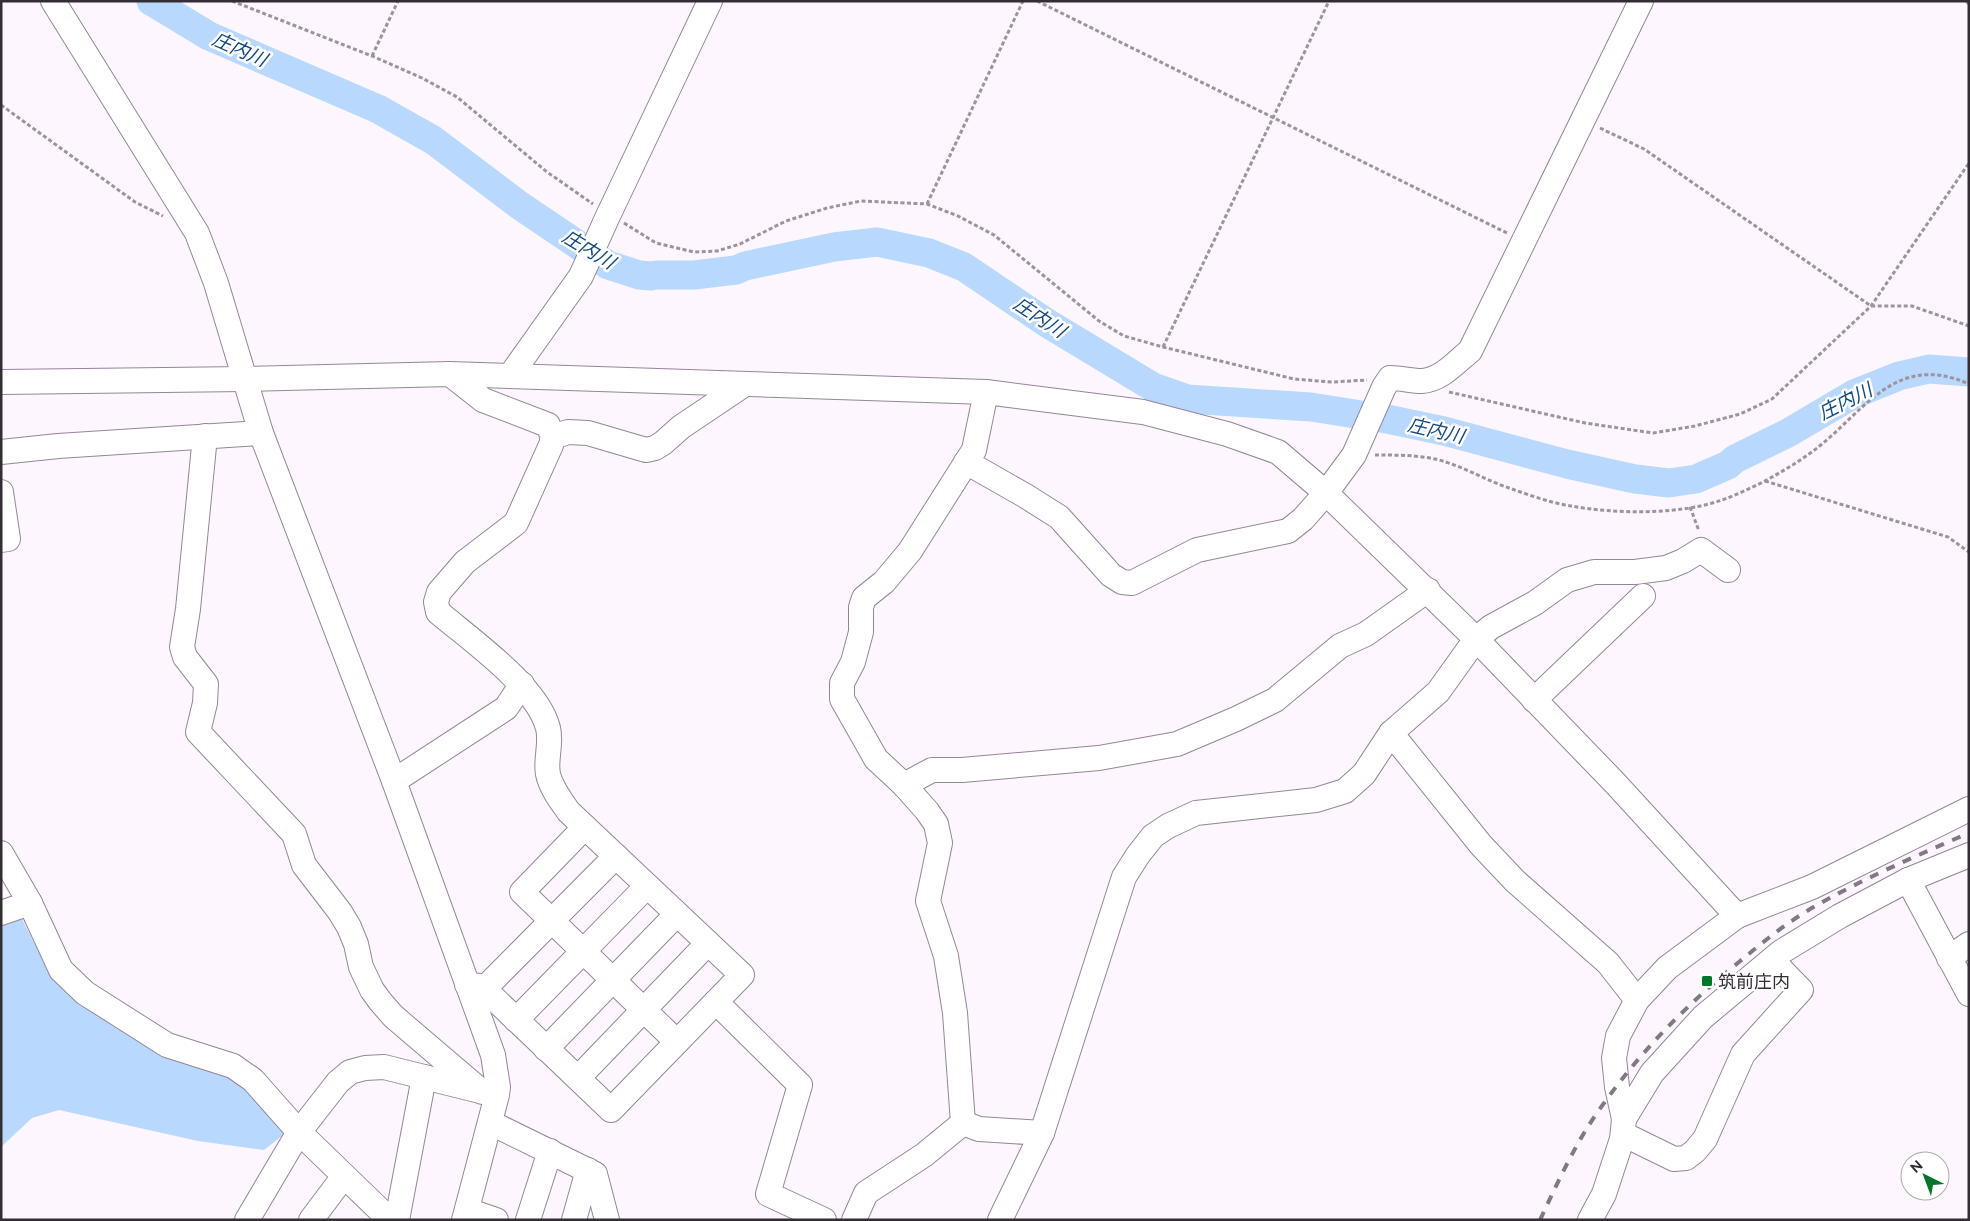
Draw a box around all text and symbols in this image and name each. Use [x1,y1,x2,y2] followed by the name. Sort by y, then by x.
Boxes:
[209,27,272,71] water label: 庄内川
[559,225,621,274] water label: 庄内川
[1010,292,1072,343] water label: 庄内川
[1815,377,1877,424] water label: 庄内川
[1406,413,1468,448] water label: 庄内川
[1718,971,1790,992] place label: 筑前庄内
[1700,974,1714,988] marker: 筑前庄内
[1900,1151,1950,1201] north arrow
[1907,1157,1926,1176] text: N

